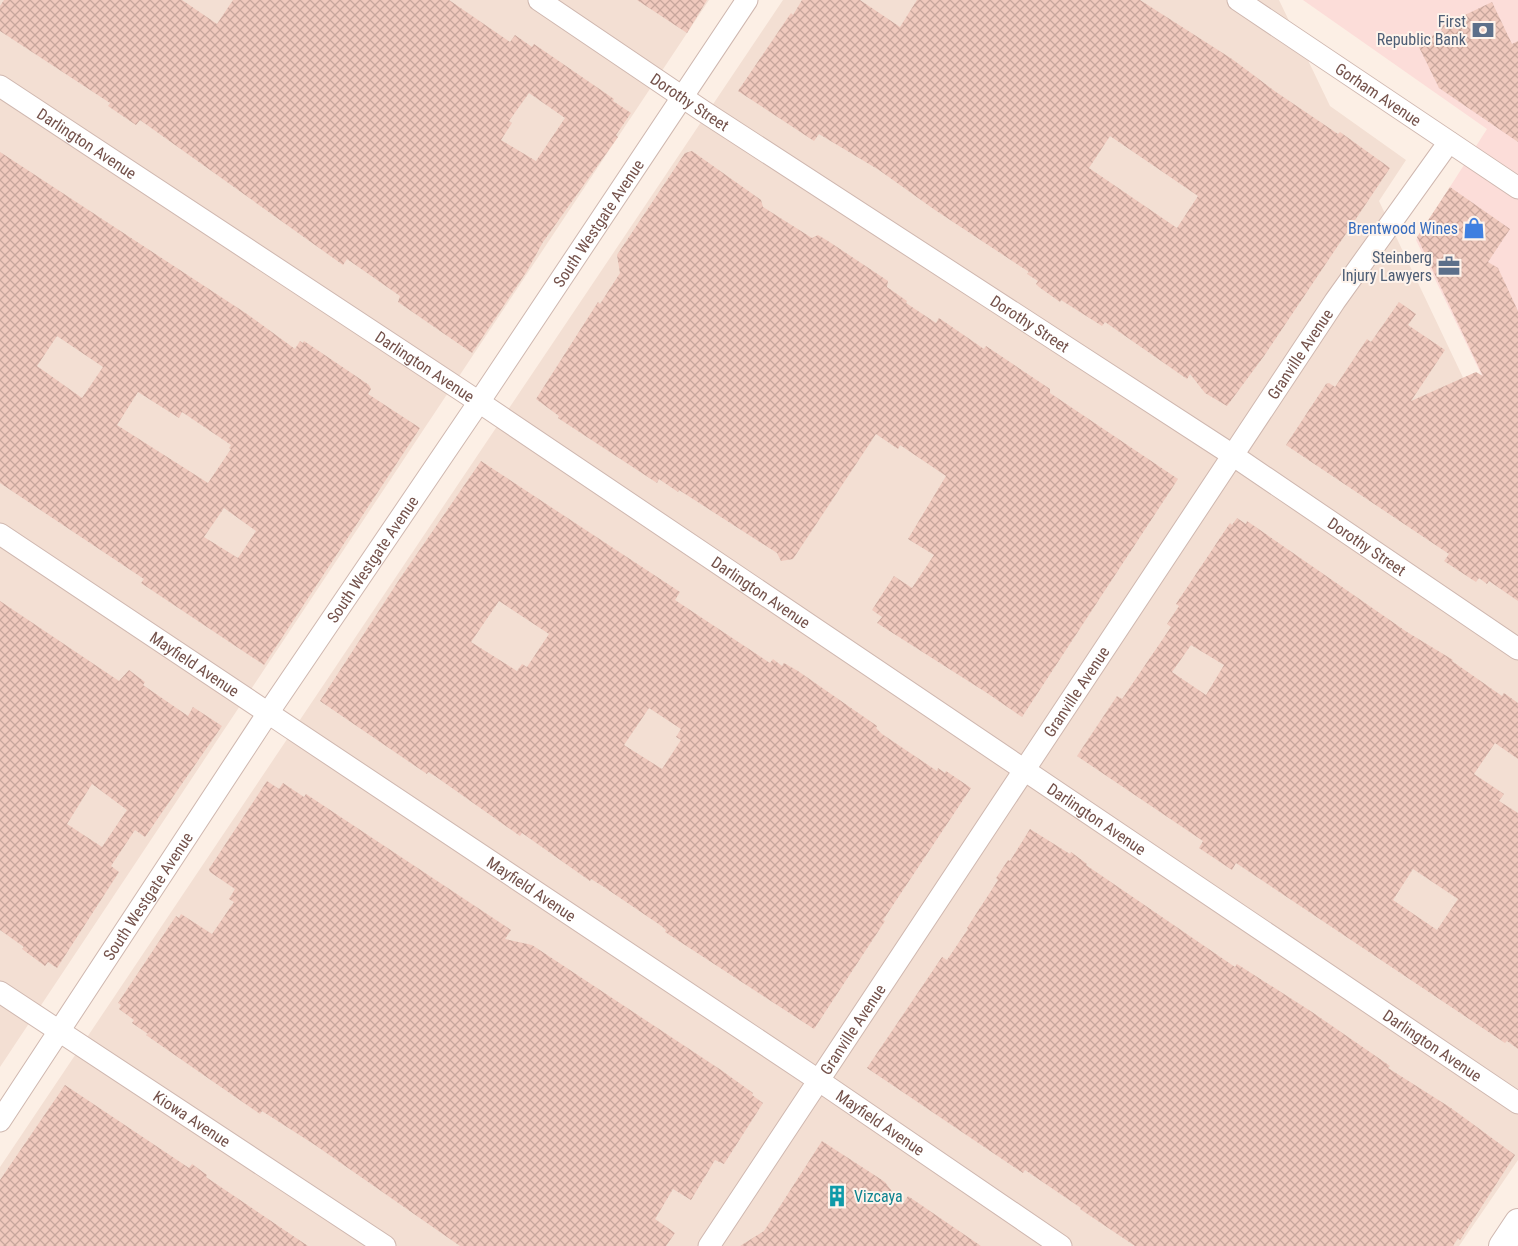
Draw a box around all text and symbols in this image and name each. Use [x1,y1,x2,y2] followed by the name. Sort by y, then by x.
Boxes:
[1377,12,1467,49] place label: First Republic Bank
[1470,17,1496,43] bank icon: First Republic Bank
[1332,59,1425,130] street label: Gorham Avenue
[647,69,733,135] street label: Dorothy Street
[34,104,140,183] street label: Darlington Avenue
[549,156,648,290] street label: South Westgate Avenue
[1461,215,1487,241] shop icon: Brentwood Wines
[1348,219,1458,238] place label: Brentwood Wines
[1342,248,1432,285] place label: Steinberg Injury Lawyers
[1436,253,1462,279] office icon: Steinberg Injury Lawyers
[987,291,1073,356] street label: Dorothy Street
[1263,305,1337,403] street label: Granville Avenue
[372,327,478,406] street label: Darlington Avenue
[323,492,422,626] street label: South Westgate Avenue
[1324,513,1410,580] street label: Dorothy Street
[708,552,814,632] street label: Darlington Avenue
[147,627,243,700] street label: Mayfield Avenue
[1039,643,1113,740] street label: Granville Avenue
[1044,779,1150,859] street label: Darlington Avenue
[99,829,197,964] street label: South Westgate Avenue
[483,852,580,925] street label: Mayfield Avenue
[816,980,889,1078] street label: Granville Avenue
[1380,1005,1485,1085] street label: Darlington Avenue
[150,1086,234,1151] street label: Kiowa Avenue
[832,1086,928,1159] street label: Mayfield Avenue
[824,1183,850,1209] building icon: Vizcaya
[854,1187,903,1206] place label: Vizcaya

